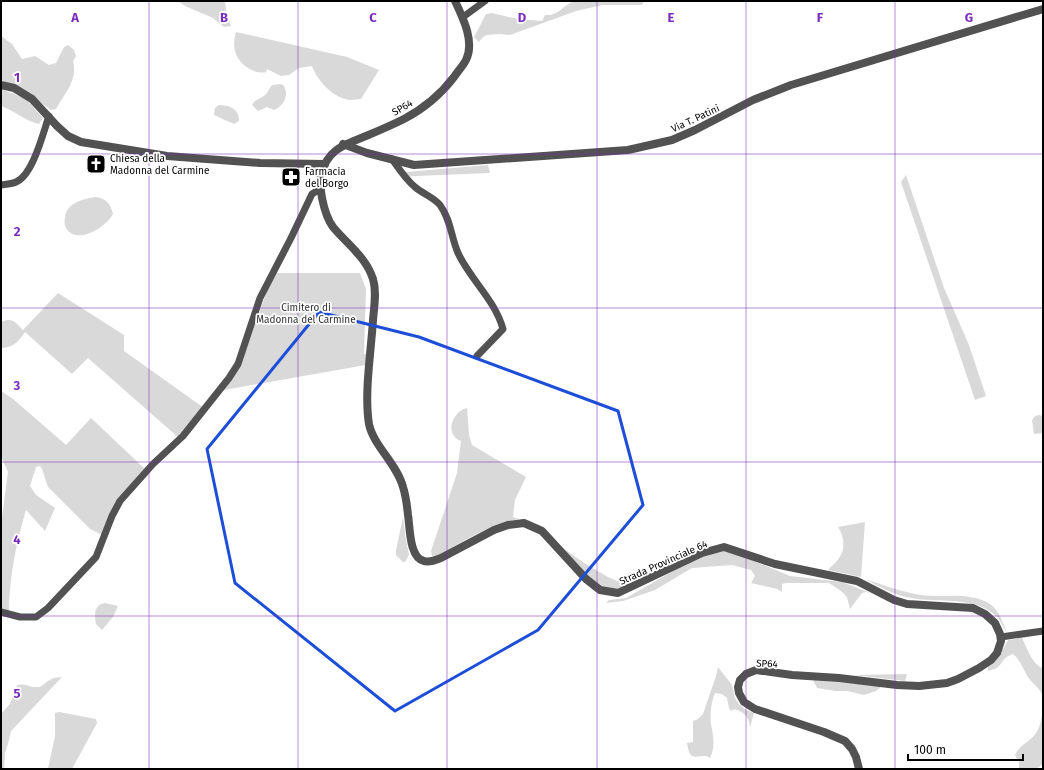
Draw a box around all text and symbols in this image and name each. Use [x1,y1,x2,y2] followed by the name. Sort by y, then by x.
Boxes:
[70,10,79,25] text: A
[220,10,228,25] text: B
[369,10,377,25] text: C
[518,10,527,25] text: D
[668,10,675,25] text: E
[817,10,824,25] text: F
[965,10,973,25] text: G
[14,70,20,85] text: 1
[390,97,416,119] street label: SP64
[669,102,722,135] street label: Via T. Patini
[85,153,107,175] church icon: Chiesa della Madonna del Carmine
[110,153,209,177] place label: Chiesa della Madonna del Carmine
[280,166,302,188] pharmacy icon: Farmacia del Borgo
[305,166,349,190] place label: Farmacia del Borgo
[14,224,21,239] text: 2
[256,302,356,326] park label: Cimitero di Madonna del Carmine
[13,378,21,393] text: 3
[13,532,21,547] text: 4
[617,538,710,588] street label: Strada Provinciale 64
[756,657,779,671] street label: SP64
[14,686,21,701] text: 5
[908,736,1023,762] scale bar
[914,743,946,757] text: 100 m

